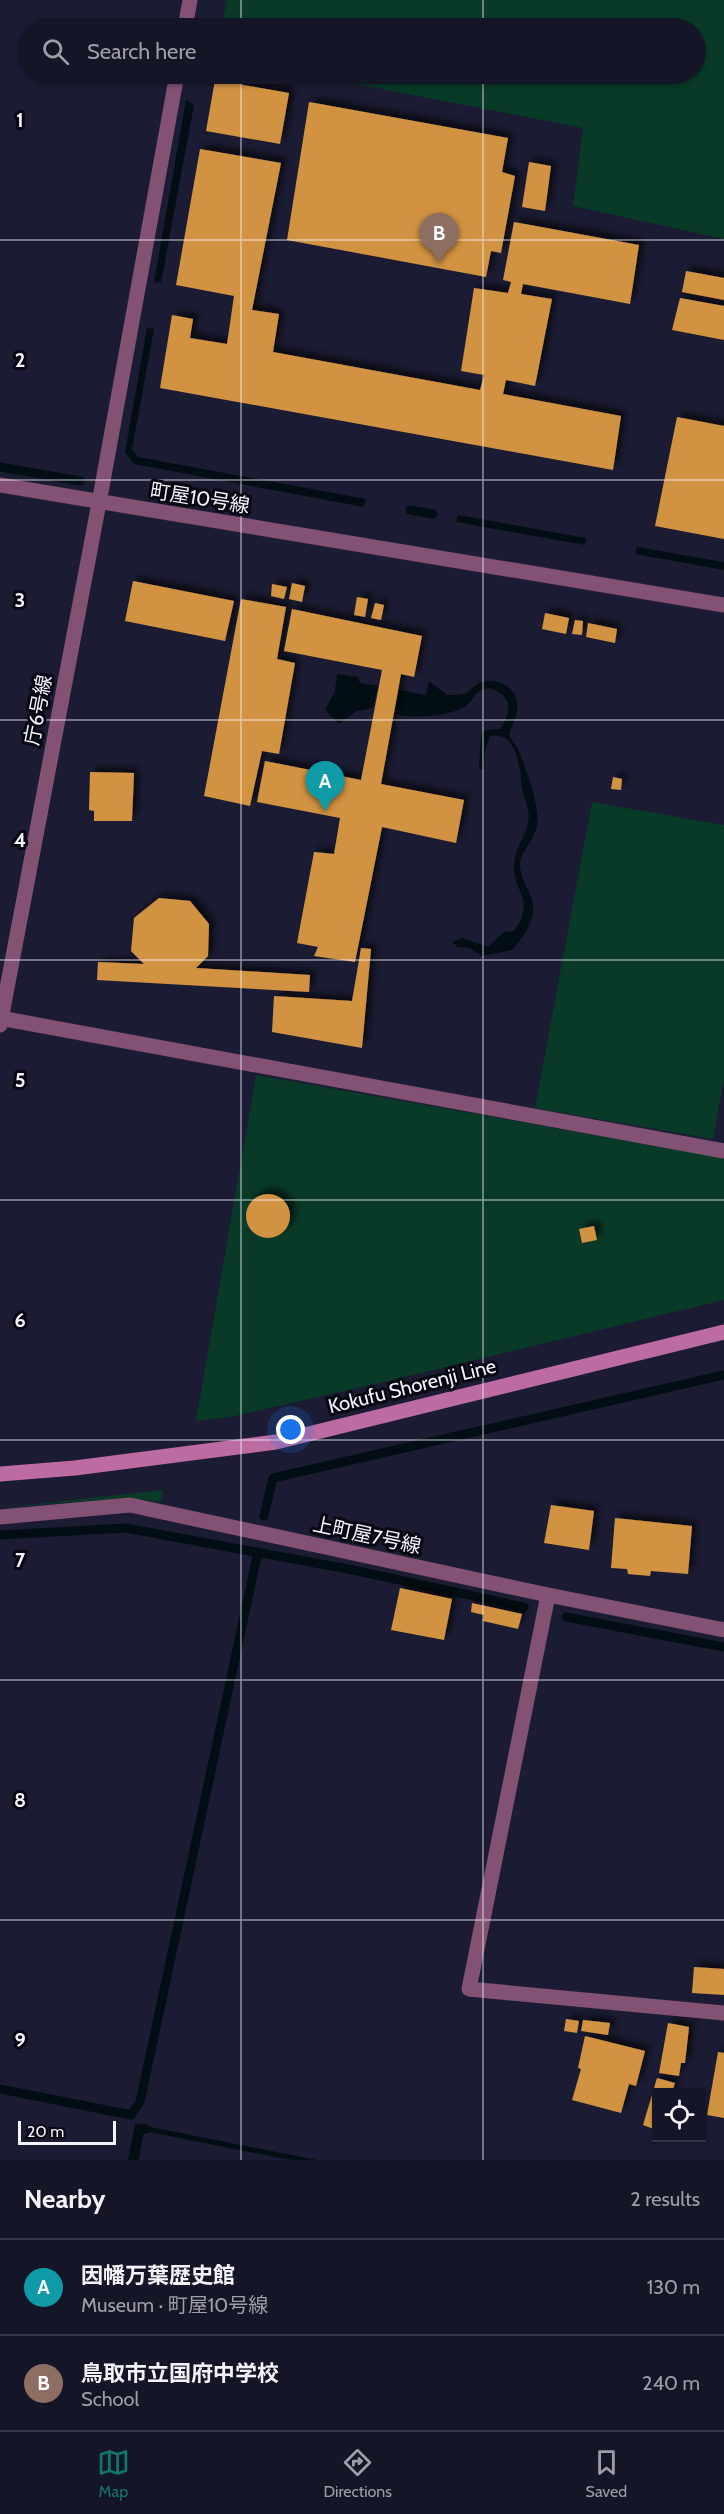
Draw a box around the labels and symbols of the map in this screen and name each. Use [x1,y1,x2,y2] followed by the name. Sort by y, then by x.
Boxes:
[16,108,24,132] text: 1
[420,214,458,263] pin: B
[15,348,25,372] text: 2
[148,478,252,518] street label: 町屋10号線
[15,588,25,612] text: 3
[19,673,57,747] street label: 庁6号線
[306,762,344,811] pin: A
[14,828,26,852] text: 4
[15,1068,25,1092] text: 5
[14,1308,26,1332] text: 6
[326,1354,498,1418] street label: Kokufu Shorenji Line
[276,1415,305,1444] your location
[311,1512,423,1558] street label: 上町屋7号線
[15,1548,26,1572] text: 7
[14,1788,26,1812] text: 8
[14,2028,26,2052] text: 9
[18,2118,116,2146] scale bar

